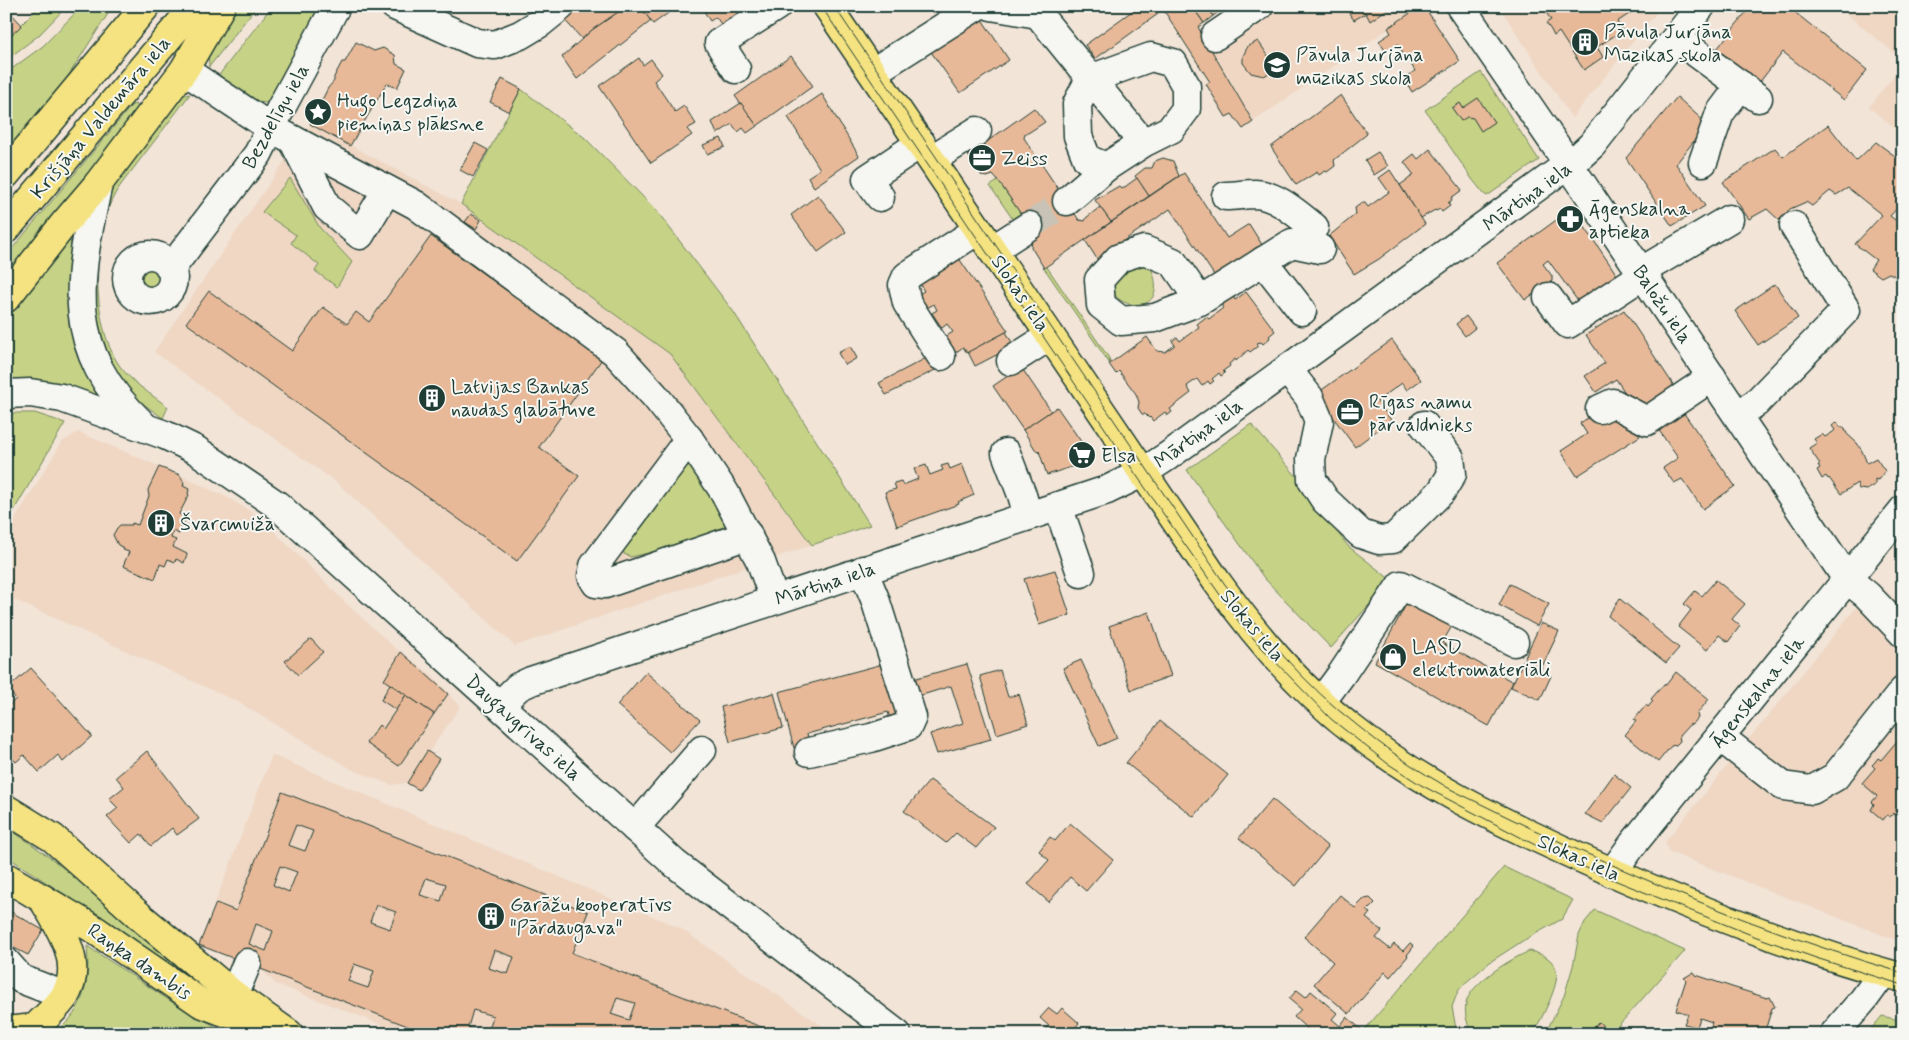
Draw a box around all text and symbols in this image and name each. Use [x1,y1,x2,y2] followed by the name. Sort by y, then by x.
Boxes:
[1604,19,1732,69] place label: Pāvula Jurjāna Mūzikas skola
[1570,27,1600,57] building icon: Pāvula Jurjāna Mūzikas skola
[25,31,177,205] street label: Krišjāņa Valdemāra iela
[1296,42,1424,92] place label: Pāvula Jurjāna mūzikas skola
[1262,50,1292,80] school or university icon: Pāvula Jurjāna mūzikas skola
[236,59,316,174] street label: Bezdelīgu iela
[337,88,484,138] place label: Hugo Legzdiņa piemiņas plāksne
[303,97,333,127] place icon: Hugo Legzdiņa piemiņas plāksne
[967,143,997,173] office icon: Zeiss
[1001,146,1048,173] place label: Zeiss
[1478,156,1578,239] street label: Mārtiņa iela
[1589,196,1691,246] place label: Āgenskalna aptieka
[1555,204,1585,234] pharmacy icon: Āgenskalna aptieka
[984,250,1055,338] street label: Slokas iela
[1626,260,1698,350] street label: Baložu iela
[451,374,596,424] place label: Latvijas Bankas naudas glabātuve
[417,383,447,413] building icon: Latvijas Bankas naudas glabātuve
[1369,389,1473,439] place label: Rīgas namu pārvaldnieks
[1149,393,1249,476] street label: Mārtiņa iela
[1335,397,1365,427] office icon: Rīgas namu pārvaldnieks
[1067,440,1097,470] supermarket icon: Elsa
[1101,443,1136,470] place label: Elsa
[146,508,176,538] building icon: Švarcmuiža
[180,511,275,538] place label: Švarcmuiža
[772,556,879,613] street label: Mārtiņa iela
[1213,584,1290,668] street label: Slokas iela
[1704,629,1812,754] street label: Āgenskalna iela
[1412,634,1551,684] place label: LASD elektromateriāli
[1378,642,1408,672] shop icon: LASD elektromateriāli
[458,669,587,789] street label: Daugavgrīvas iela
[1533,828,1624,889] street label: Slokas iela
[510,892,672,943] place label: Garāžu kooperatīvs "Pārdaugava"
[476,901,506,931] building icon: Garāžu kooperatīvs "Pārdaugava"
[82,918,197,1007] street label: Raņķa dambis

